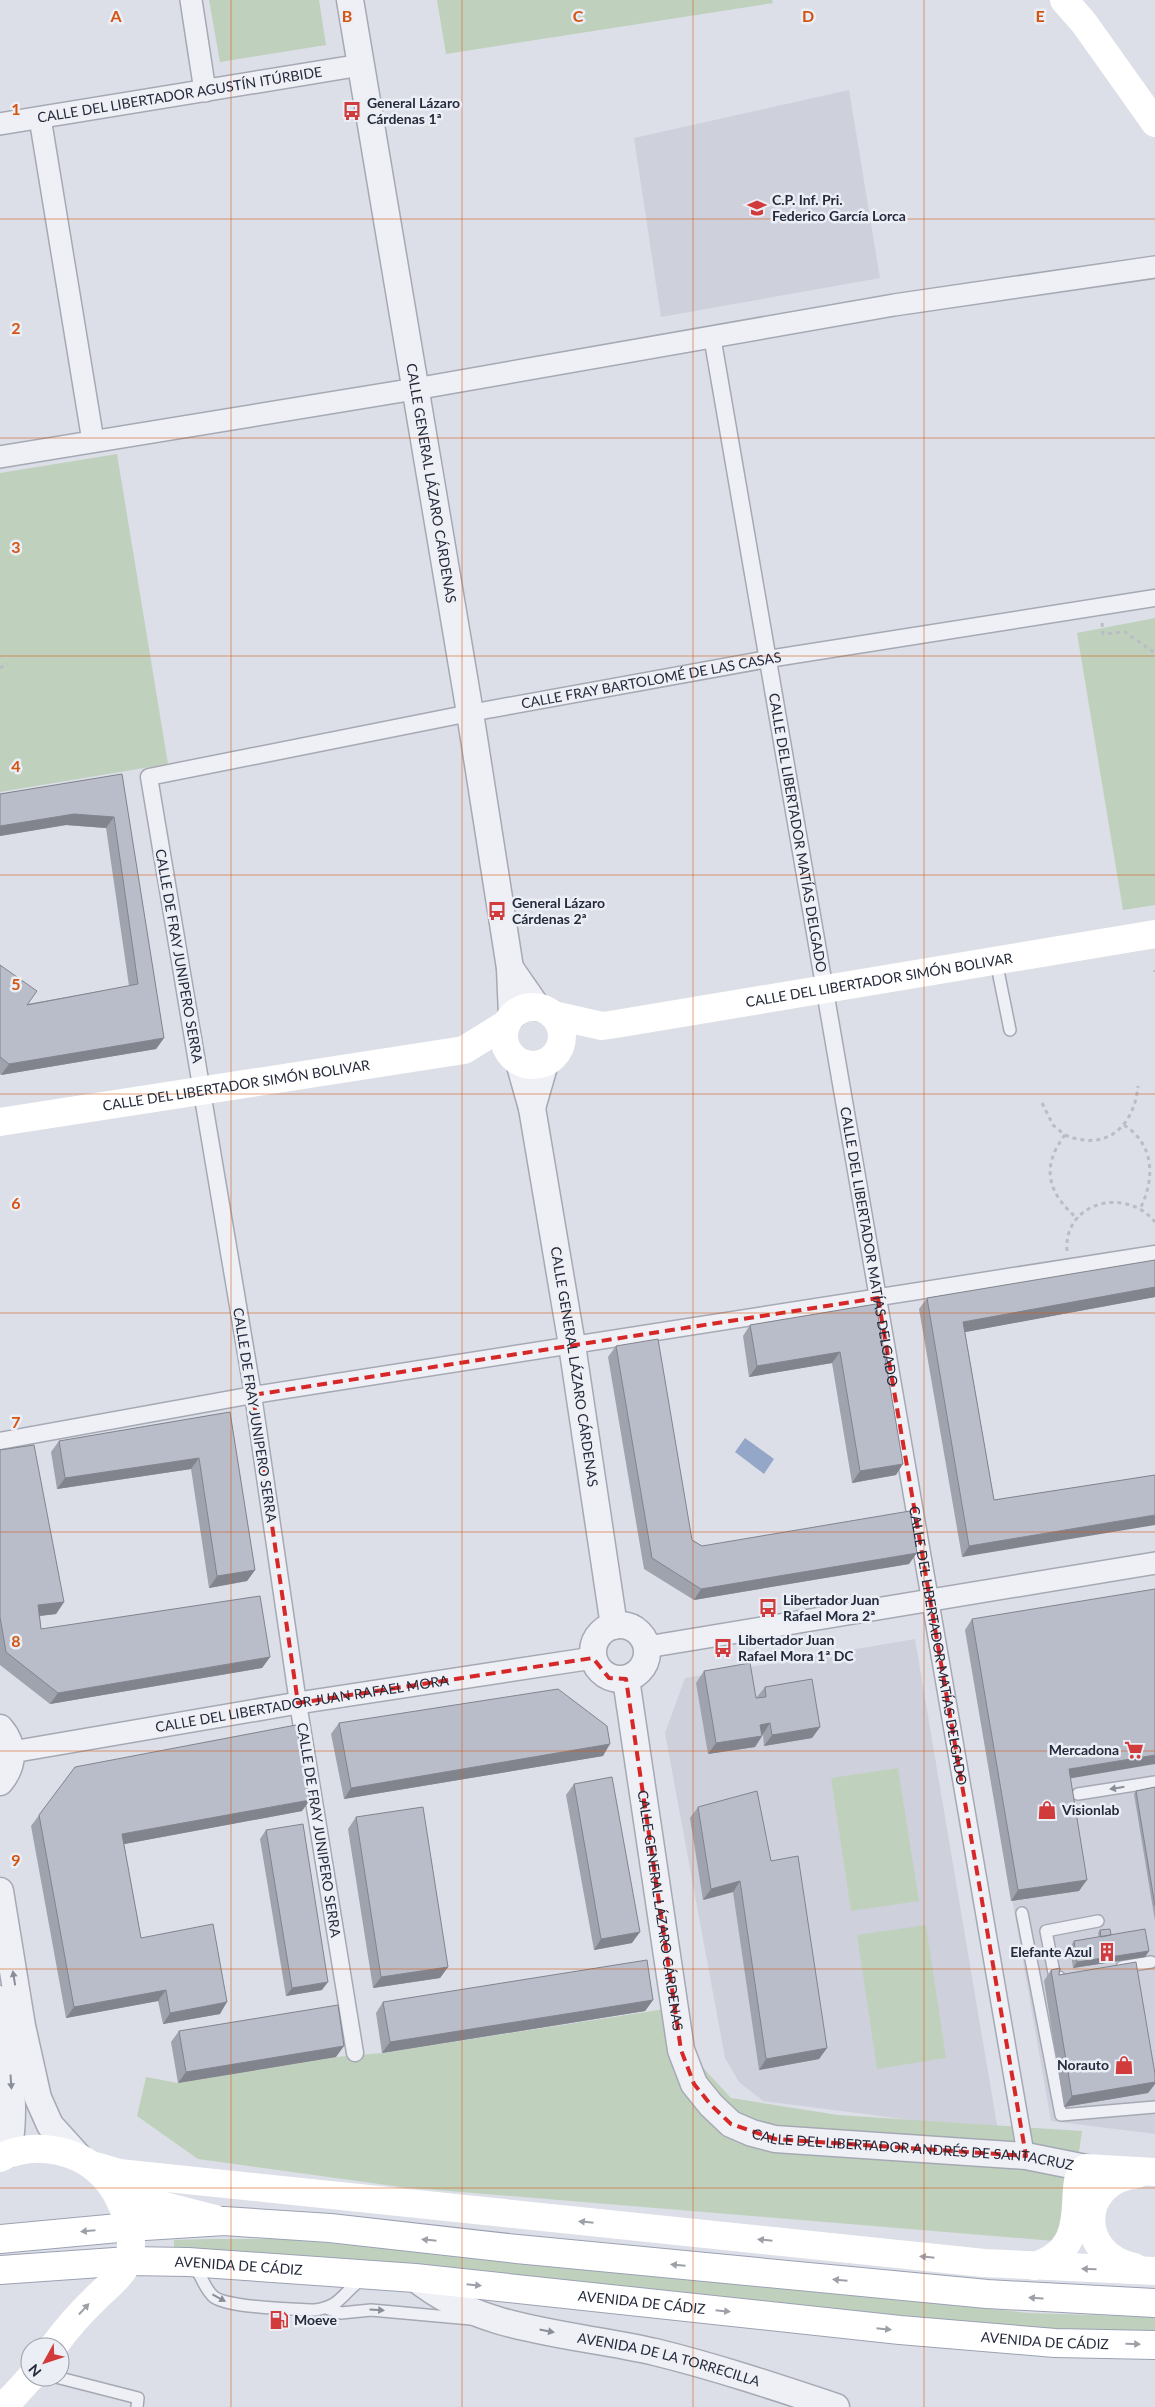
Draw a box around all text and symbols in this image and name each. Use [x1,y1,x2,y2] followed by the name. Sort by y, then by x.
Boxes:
[109,6,122,25] text: A
[342,6,352,25] text: B
[573,6,584,25] text: C
[802,6,814,25] text: D
[1035,6,1045,25] text: E
[36,63,323,126] street label: CALLE DEL LIBERTADOR AGUSTÍN ITÚRBIDE
[367,94,460,127] place label: General Lázaro Cárdenas 1ª
[11,99,21,118] text: 1
[341,100,363,122] bus stop icon: General Lázaro Cárdenas 1ª
[772,191,906,224] place label: C.P. Inf. Pri. Federico García Lorca
[746,197,768,219] school or university icon: C.P. Inf. Pri. Federico García Lorca
[11,318,21,337] text: 2
[403,362,460,604] street label: CALLE GENERAL LÁZARO CÁRDENAS
[11,537,21,556] text: 3
[520,648,782,712] street label: CALLE FRAY BARTOLOMÉ DE LAS CASAS
[766,692,831,974] street label: CALLE DEL LIBERTADOR MATÍAS DELGADO
[11,756,21,775] text: 4
[152,847,207,1065] street label: CALLE DE FRAY JUNIPERO SERRA
[512,894,605,927] place label: General Lázaro Cárdenas 2ª
[486,900,508,922] bus stop icon: General Lázaro Cárdenas 2ª
[744,949,1014,1010] street label: CALLE DEL LIBERTADOR SIMÓN BOLIVAR
[11,974,21,993] text: 5
[101,1056,371,1114] street label: CALLE DEL LIBERTADOR SIMÓN BOLIVAR
[837,1105,902,1387] street label: CALLE DEL LIBERTADOR MATÍAS DELGADO
[11,1193,21,1212] text: 6
[548,1245,602,1488] street label: CALLE GENERAL LÁZARO CÁRDENAS
[230,1306,281,1524] street label: CALLE DE FRAY JUNIPERO SERRA
[11,1412,21,1431] text: 7
[906,1505,971,1787] street label: CALLE DEL LIBERTADOR MATÍAS DELGADO
[783,1591,880,1624] place label: Libertador Juan Rafael Mora 2ª
[757,1597,779,1619] bus stop icon: Libertador Juan Rafael Mora 2ª
[11,1631,21,1650] text: 8
[738,1631,854,1664] place label: Libertador Juan Rafael Mora 1ª DC
[712,1637,734,1659] bus stop icon: Libertador Juan Rafael Mora 1ª DC
[154,1671,450,1735] street label: CALLE DEL LIBERTADOR JUAN RAFAEL MORA
[294,1721,345,1939] street label: CALLE DE FRAY JUNIPERO SERRA
[1123,1739,1145,1761] supermarket icon: Mercadona
[1049,1741,1119,1758] place label: Mercadona
[1108,1784,1124,1792] one-way arrow
[635,1789,687,2032] street label: CALLE GENERAL LÁZARO CÁRDENAS
[1036,1799,1058,1821] shop icon: Visionlab
[1061,1801,1120,1818] place label: Visionlab
[11,1850,21,1869] text: 9
[1096,1941,1118,1963] building icon: Elefante Azul
[1010,1943,1092,1960] place label: Elefante Azul
[10,1969,18,1985] one-way arrow
[1113,2054,1135,2076] shop icon: Norauto
[1057,2056,1109,2073] place label: Norauto
[8,2074,16,2090] one-way arrow
[750,2124,1075,2173] street label: CALLE DEL LIBERTADOR ANDRÉS DE SANTACRUZ
[578,2218,594,2226] one-way arrow
[80,2227,96,2235] one-way arrow
[421,2236,437,2244] one-way arrow
[757,2236,773,2244] one-way arrow
[174,2253,303,2278] street label: AVENIDA DE CÁDIZ
[918,2253,934,2261] one-way arrow
[670,2260,686,2268] one-way arrow
[1081,2265,1097,2273] one-way arrow
[831,2276,847,2284] one-way arrow
[466,2281,482,2289] one-way arrow
[577,2287,706,2317] street label: AVENIDA DE CÁDIZ
[211,2294,226,2302] one-way arrow
[1028,2294,1044,2302] one-way arrow
[78,2304,90,2316] one-way arrow
[369,2307,385,2315] one-way arrow
[715,2307,731,2315] one-way arrow
[268,2309,290,2331] fuel station icon: Moeve
[294,2311,338,2328] place label: Moeve
[876,2325,892,2333] one-way arrow
[539,2328,555,2336] one-way arrow
[980,2328,1109,2352] street label: AVENIDA DE CÁDIZ
[576,2329,763,2390] street label: AVENIDA DE LA TORRECILLA
[20,2337,70,2387] north arrow
[1126,2340,1142,2348] one-way arrow
[25,2361,45,2380] text: N

